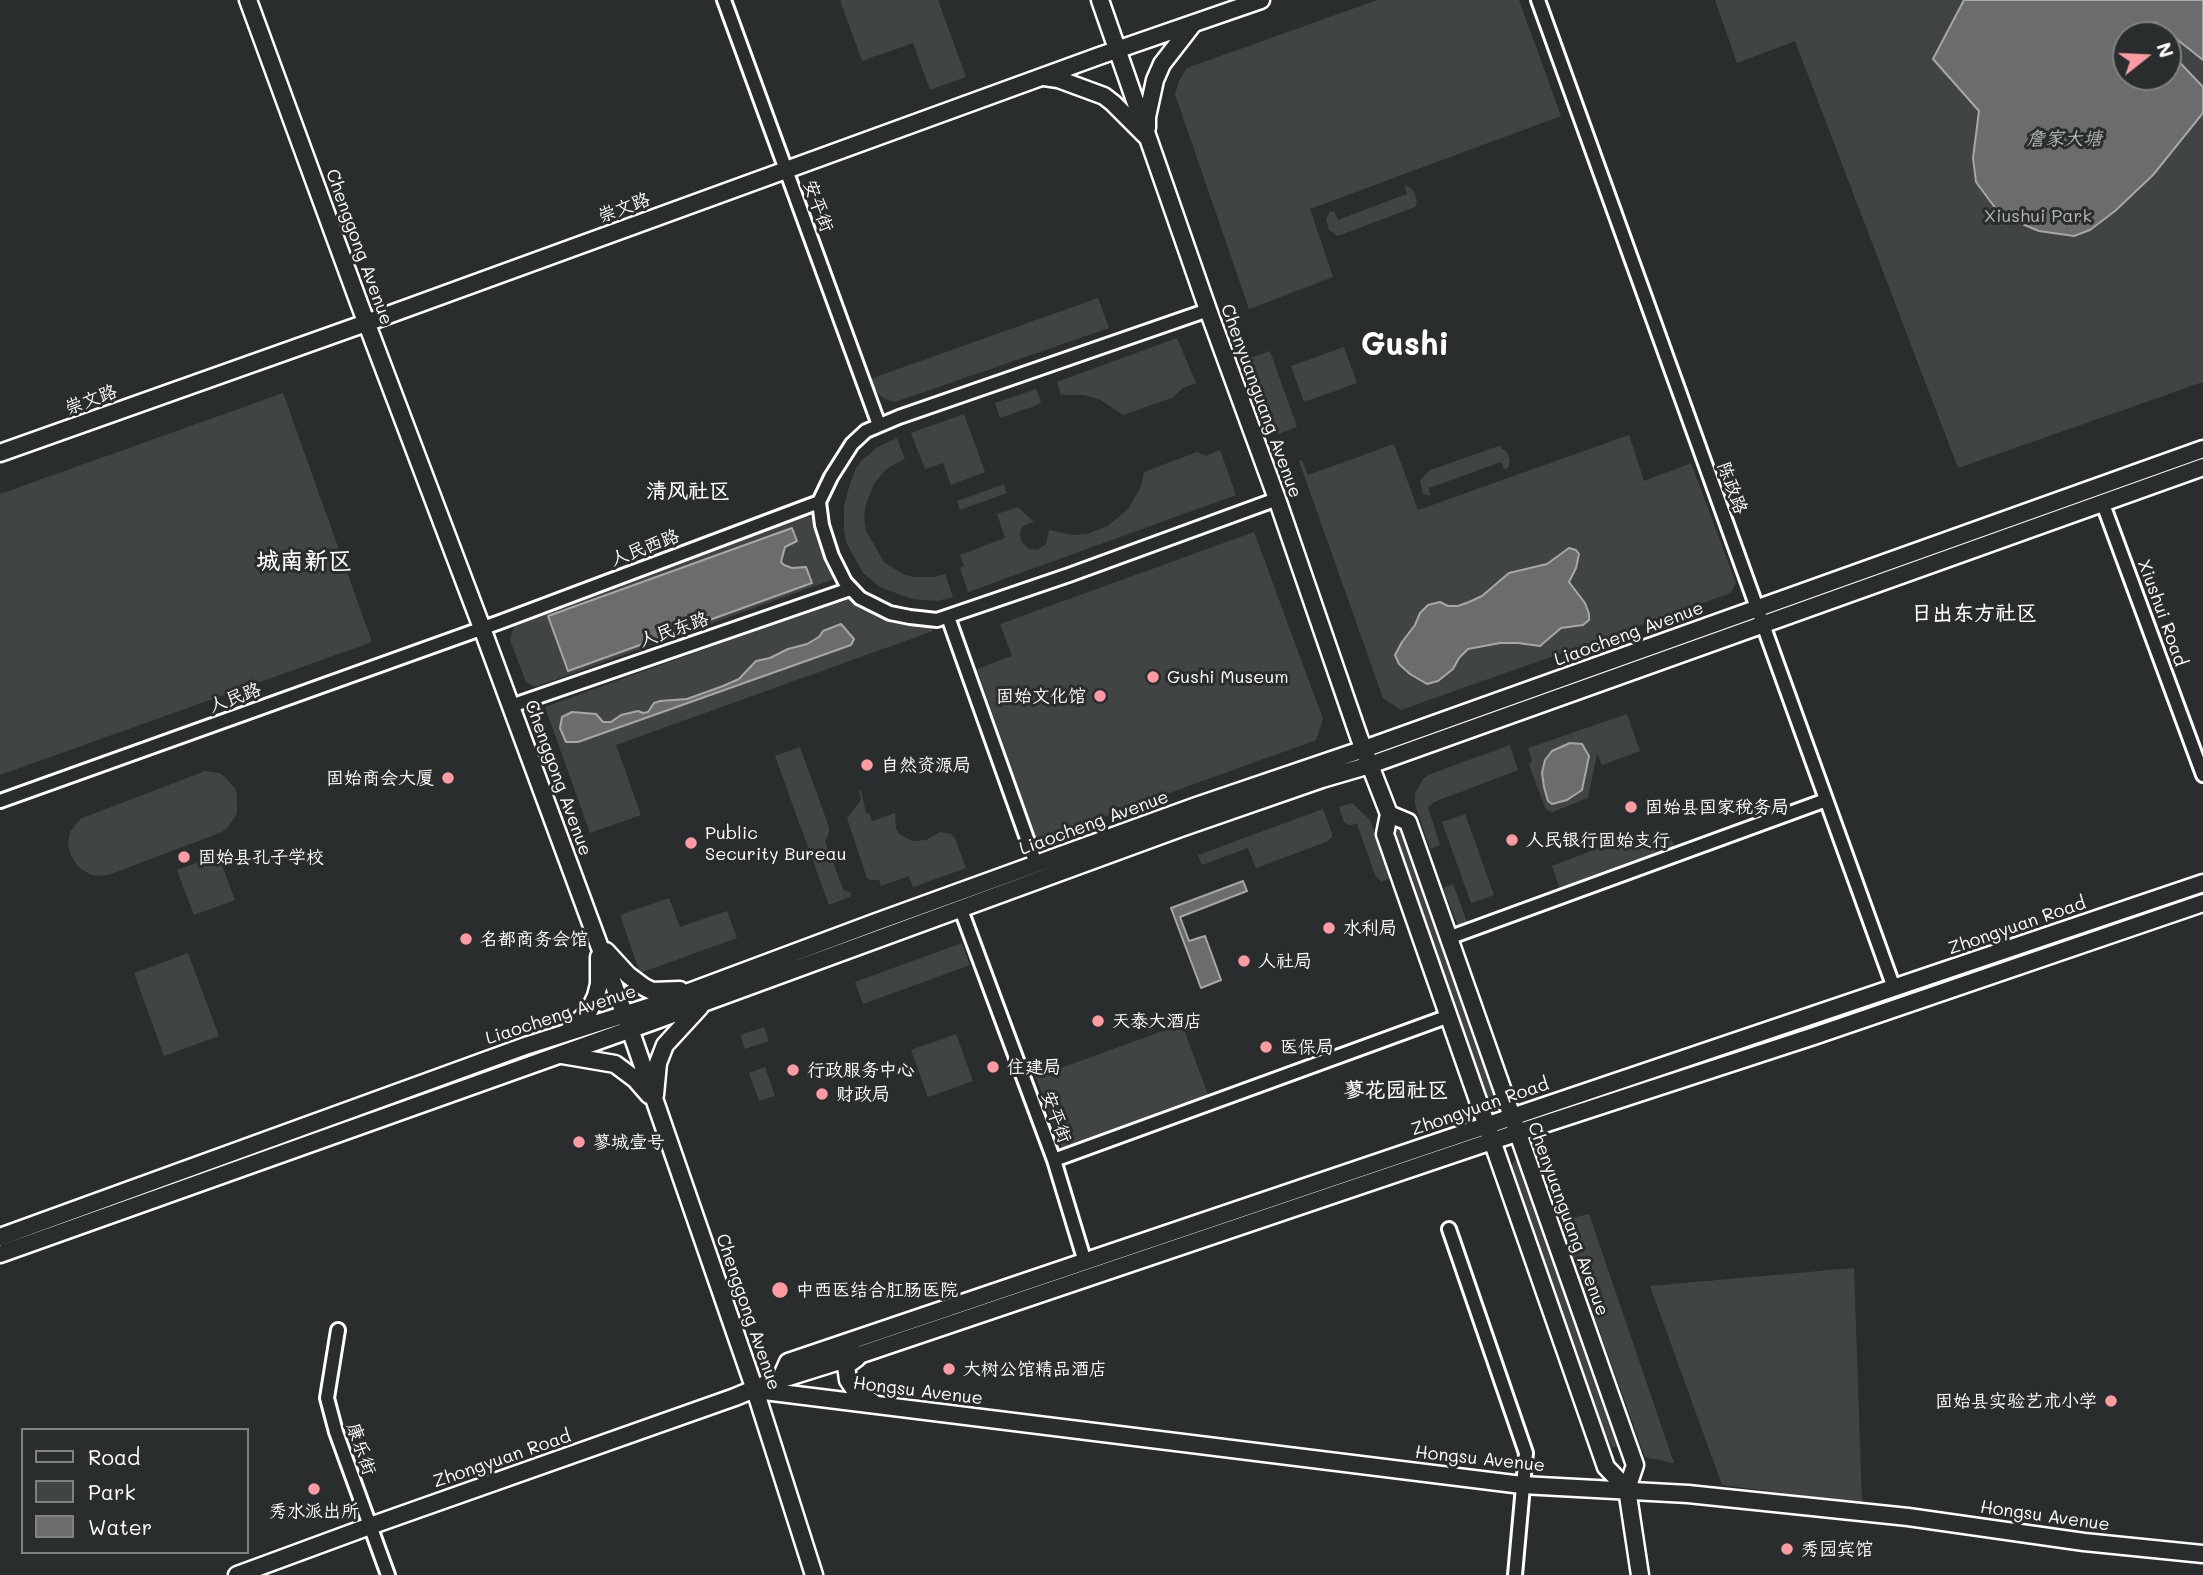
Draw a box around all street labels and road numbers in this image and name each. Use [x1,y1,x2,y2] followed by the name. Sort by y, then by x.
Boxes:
[321,166,397,328] street label: Chenggong Avenue
[799,177,837,235] street label: 安平街
[595,189,653,227] street label: 崇文路
[1216,301,1306,501] street label: Chenyuanguang Avenue
[62,381,120,419] street label: 崇文路
[1713,459,1751,517] street label: 陈政路
[608,525,682,571] street label: 人民西路
[2133,557,2191,669] street label: Xiushui Road
[1551,597,1707,671] street label: Liaocheng Avenue
[636,608,712,652] street label: 人民东路
[206,679,264,717] street label: 人民路
[520,697,596,859] street label: Chenggong Avenue
[1016,786,1172,860] street label: Liaocheng Avenue
[1945,892,2089,960] street label: Zhongyuan Road
[483,980,639,1050] street label: Liaocheng Avenue
[1408,1073,1552,1141] street label: Zhongyuan Road
[1037,1088,1075,1146] street label: 安平街
[1523,1119,1613,1319] street label: Chenyuanguang Avenue
[711,1231,785,1393] street label: Chenggong Avenue
[852,1372,984,1410] street label: Hongsu Avenue
[342,1420,380,1478] street label: 康乐街
[430,1425,574,1493] street label: Zhongyuan Road
[1414,1441,1546,1477] street label: Hongsu Avenue
[1979,1496,2111,1536] street label: Hongsu Avenue

